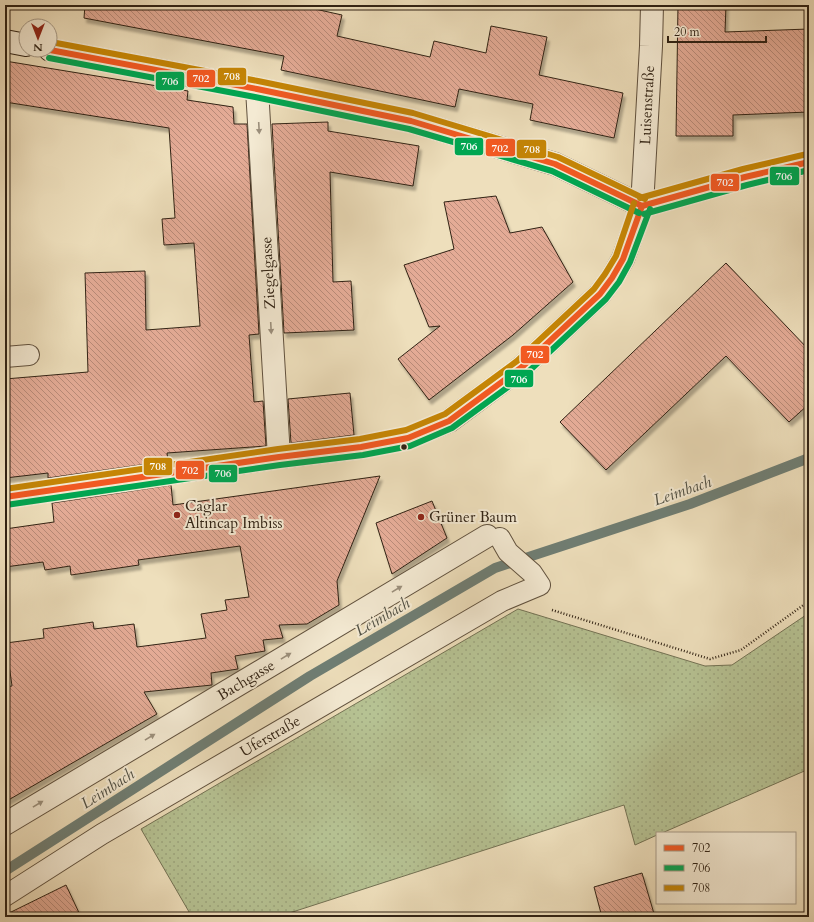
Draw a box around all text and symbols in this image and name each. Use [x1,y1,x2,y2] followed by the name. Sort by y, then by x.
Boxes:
[18,18,58,58] north arrow
[668,18,766,44] scale bar
[674,24,701,40] text: 20 m
[33,40,43,55] text: N
[635,65,659,145] street label: Luisenstraße
[217,67,247,86] line badge: 708
[186,69,216,88] line badge: 702
[224,69,240,84] text: 708
[155,71,185,91] line badge: 706
[193,71,210,86] text: 702
[162,74,179,89] text: 706
[256,122,263,134] one-way arrow
[454,137,484,156] line badge: 706
[485,138,516,157] line badge: 702
[461,139,478,154] text: 706
[516,139,547,159] line badge: 708
[492,141,509,156] text: 702
[524,142,540,157] text: 708
[769,166,800,186] line badge: 706
[776,169,793,184] text: 706
[710,173,740,192] line badge: 702
[717,175,734,190] text: 702
[256,236,280,310] street label: Ziegelgasse
[268,322,274,335] one-way arrow
[520,345,550,364] line badge: 702
[527,347,544,362] text: 702
[504,369,534,388] line badge: 706
[511,372,528,387] text: 706
[399,442,409,452] unlabelled marker
[143,457,173,476] line badge: 708
[150,459,166,474] text: 708
[175,460,205,480] line badge: 702
[182,463,199,478] text: 702
[208,464,238,483] line badge: 706
[215,466,232,481] text: 706
[650,471,715,511] water label: Leimbach
[185,496,282,533] place label: Caglar Altincap Imbiss
[429,507,517,527] place label: Grüner Baum
[172,510,182,520] marker: Caglar Altincap Imbiss
[416,512,426,522] marker: Grüner Baum
[391,586,403,593] one-way arrow
[351,592,414,641] water label: Leimbach
[280,653,292,660] one-way arrow
[214,655,279,705] street label: Bachgasse
[236,711,304,761] street label: Uferstraße
[144,734,156,741] one-way arrow
[76,763,139,814] water label: Leimbach
[33,800,43,808] one-way arrow
[656,832,796,904] legend
[692,840,710,856] text: 702
[692,860,710,876] text: 706
[692,880,710,896] text: 708

